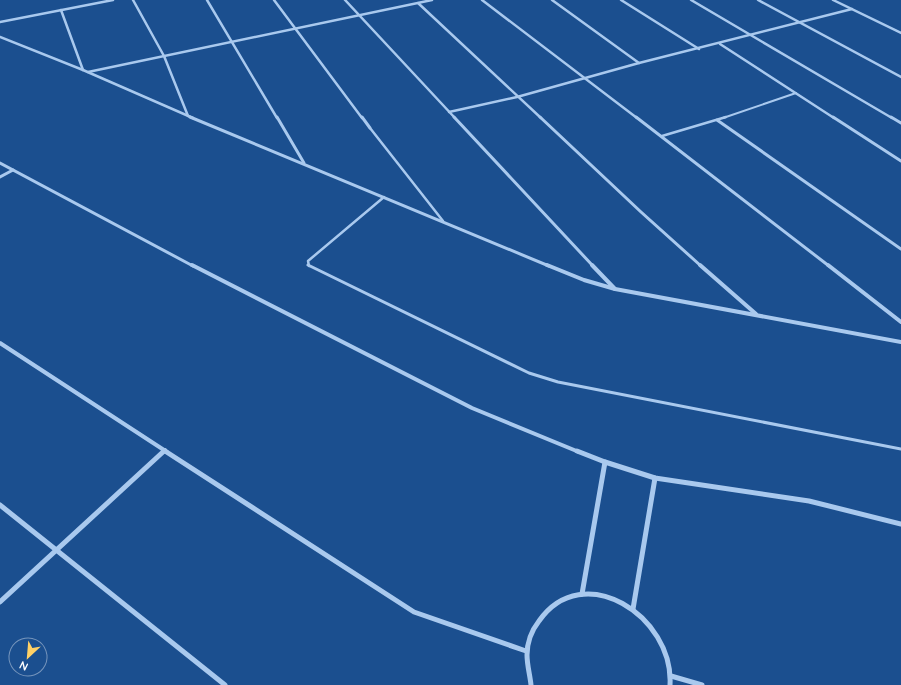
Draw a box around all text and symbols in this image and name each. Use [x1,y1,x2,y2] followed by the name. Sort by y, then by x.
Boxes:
[8,637,48,677] north arrow
[17,658,30,674] text: N

